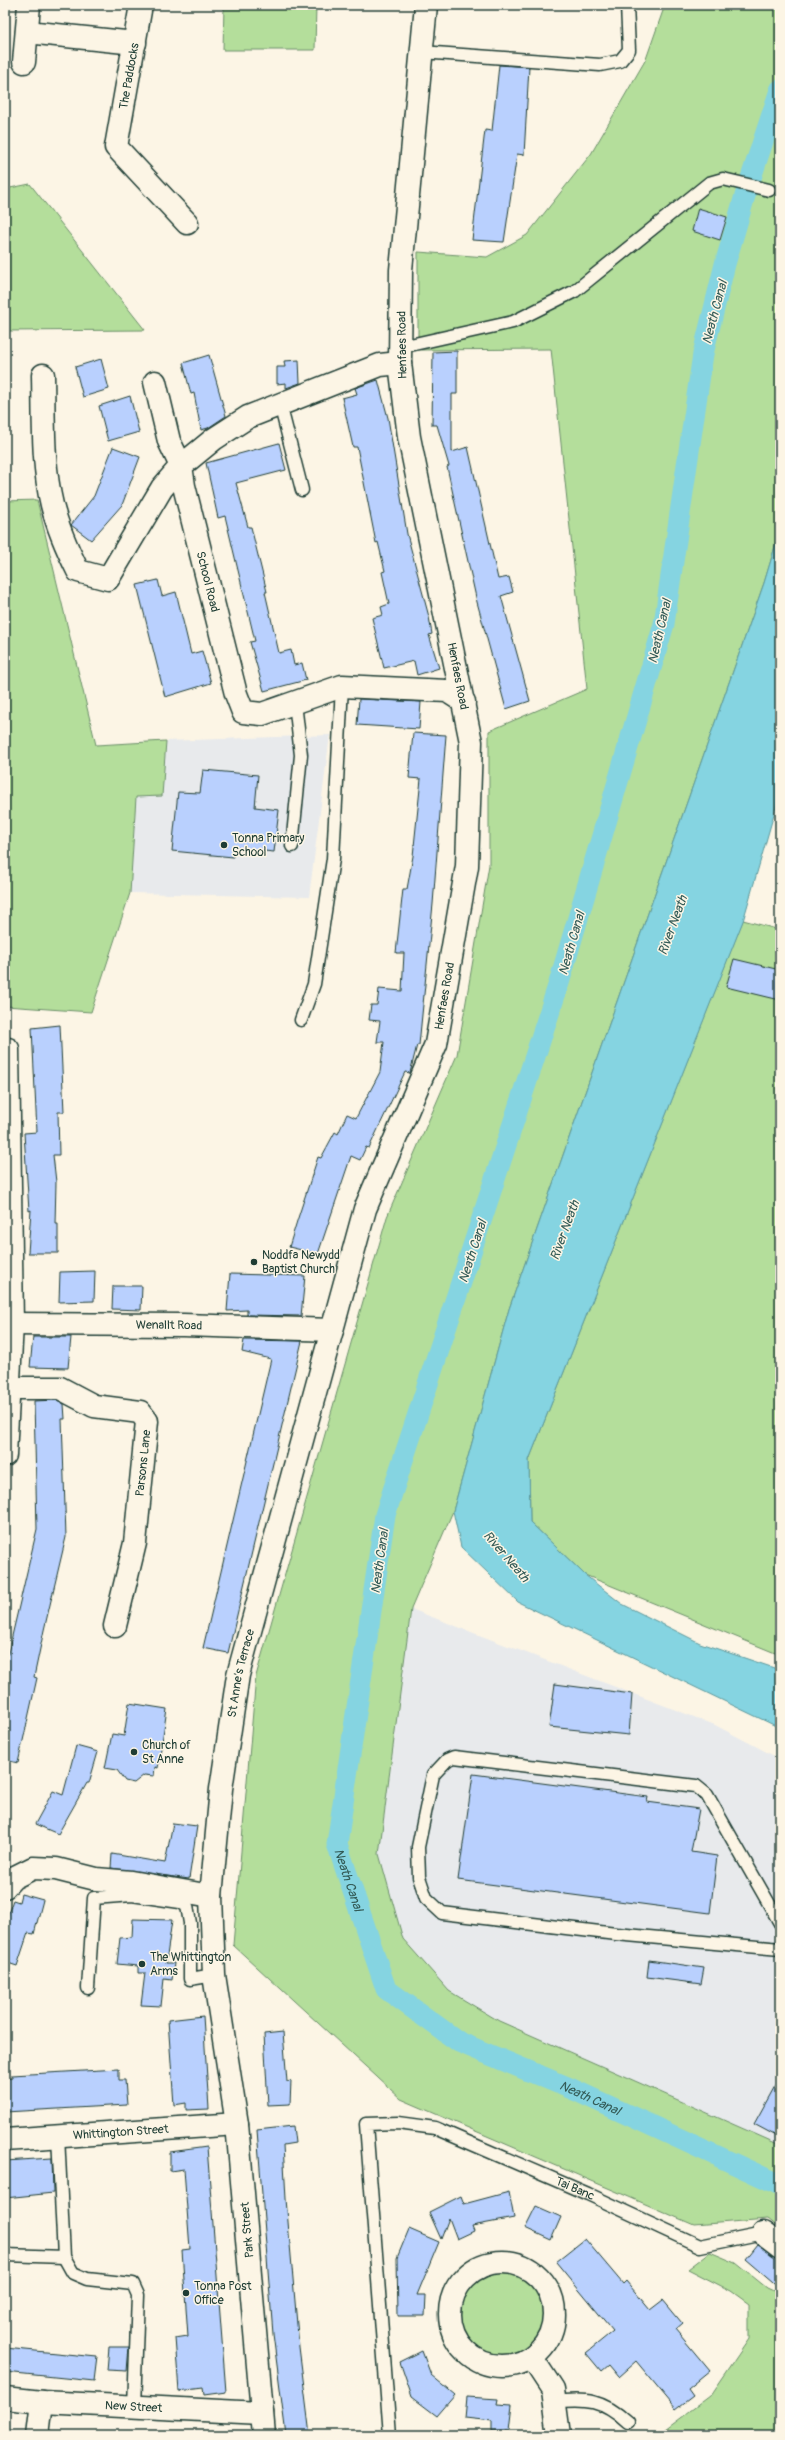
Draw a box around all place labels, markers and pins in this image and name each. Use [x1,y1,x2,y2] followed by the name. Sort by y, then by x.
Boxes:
[232,831,304,860] place label: Tonna Primary School
[219,840,229,850] marker: Tonna Primary School
[262,1248,340,1277] place label: Noddfa Newydd Baptist Church
[249,1257,259,1267] marker: Noddfa Newydd Baptist Church
[142,1738,191,1767] place label: Church of St Anne
[129,1747,139,1757] marker: Church of St Anne
[150,1950,232,1979] place label: The Whittington Arms
[137,1959,147,1969] marker: The Whittington Arms
[194,2279,252,2308] place label: Tonna Post Office
[181,2288,191,2298] marker: Tonna Post Office

